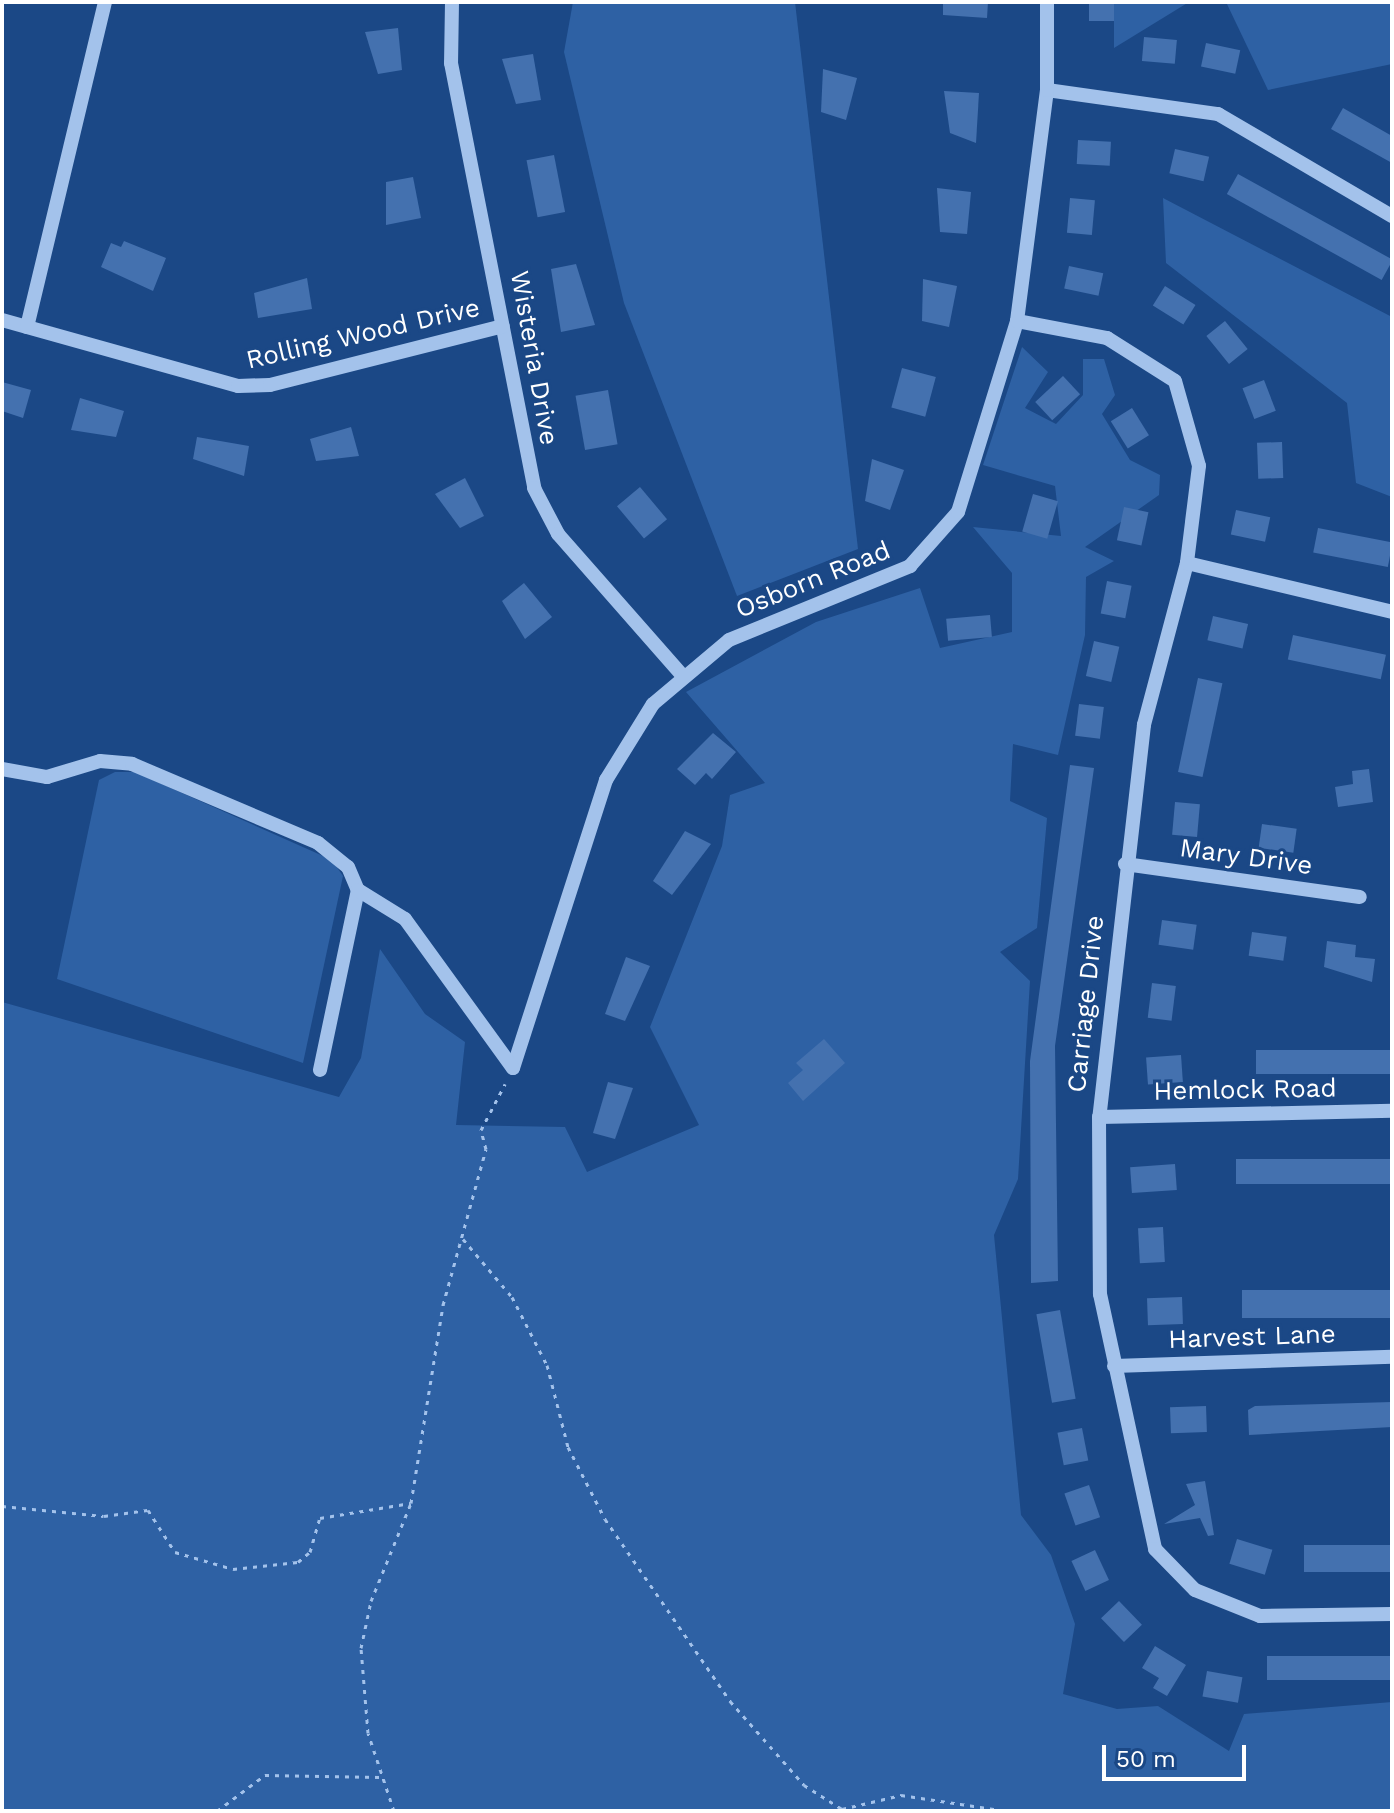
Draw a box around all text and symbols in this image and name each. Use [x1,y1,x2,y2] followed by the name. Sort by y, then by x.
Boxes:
[503,268,565,448] street label: Wisteria Drive
[243,292,483,376] street label: Rolling Wood Drive
[731,535,895,625] street label: Osborn Road
[1177,832,1315,882] street label: Mary Drive
[1061,914,1111,1094] street label: Carriage Drive
[1153,1073,1337,1107] street label: Hemlock Road
[1168,1318,1336,1356] street label: Harvest Lane
[1106,1729,1250,1779] scale bar
[1116,1745,1176,1773] text: 50 m

